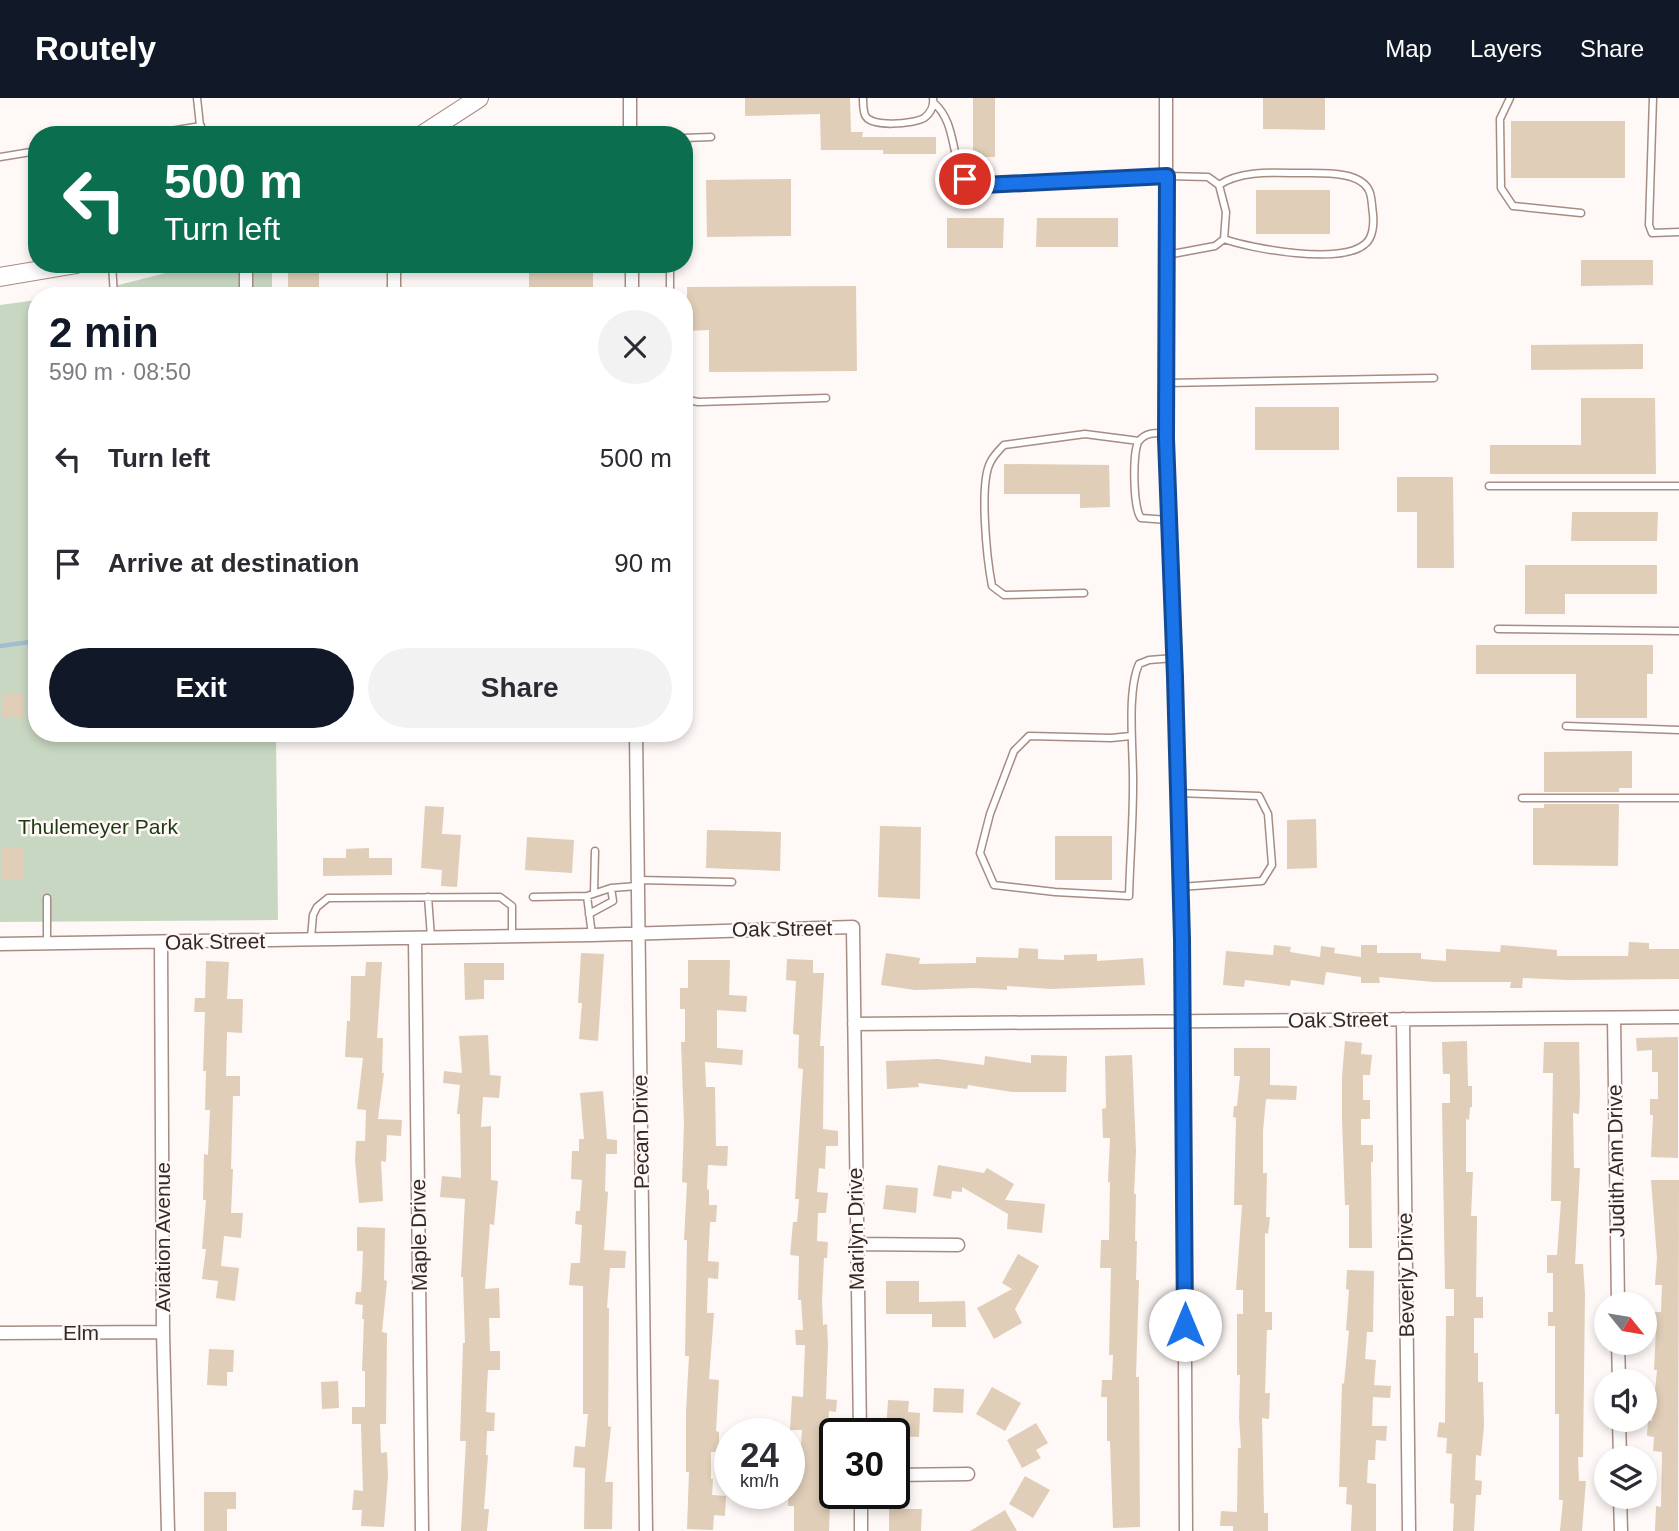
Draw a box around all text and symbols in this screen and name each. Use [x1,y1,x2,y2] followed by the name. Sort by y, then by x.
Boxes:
[35,30,156,67] text: Routely
[1385,35,1432,62] text: Map
[1470,35,1542,62] text: Layers
[1580,35,1644,62] text: Share
[935,149,995,209] pin
[49,154,140,245] icon: left
[164,154,303,208] text: 500 m
[946,160,984,198] icon: arrive
[164,211,280,247] text: Turn left
[49,309,159,356] text: 2 min
[598,310,672,384] button: close
[49,359,191,385] text: 590 m · 08:50
[49,440,87,478] icon: left
[108,443,210,473] text: Turn left
[600,443,672,473] text: 500 m
[49,545,87,583] icon: arrive
[108,548,359,578] text: Arrive at destination
[614,548,672,578] text: 90 m
[49,648,354,728] button: Exit
[368,648,672,728] button: Share
[18,815,178,838] park label: Thulemeyer Park
[732,916,833,941] street label: Oak Street
[165,929,266,954] street label: Oak Street
[1288,1007,1389,1032] street label: Oak Street
[628,1075,653,1189] street label: Pecan Drive
[1603,1084,1628,1238] street label: Judith Ann Drive
[151,1162,174,1312] street label: Aviation Avenue
[843,1168,868,1290] street label: Marilyn Drive
[406,1179,431,1291] street label: Maple Drive
[1393,1212,1418,1338] street label: Beverly Drive
[1148,1288,1222,1362] position arrow
[1594,1292,1657,1354] north arrow
[1594,1292,1657,1509] map controls
[63,1321,99,1344] street label: Elm
[1594,1369,1657,1432] button: sound
[819,1418,910,1509] speed limit sign: 30
[740,1435,779,1474] text: 24
[1594,1446,1657,1509] button: layers
[740,1471,779,1491] text: km/h

